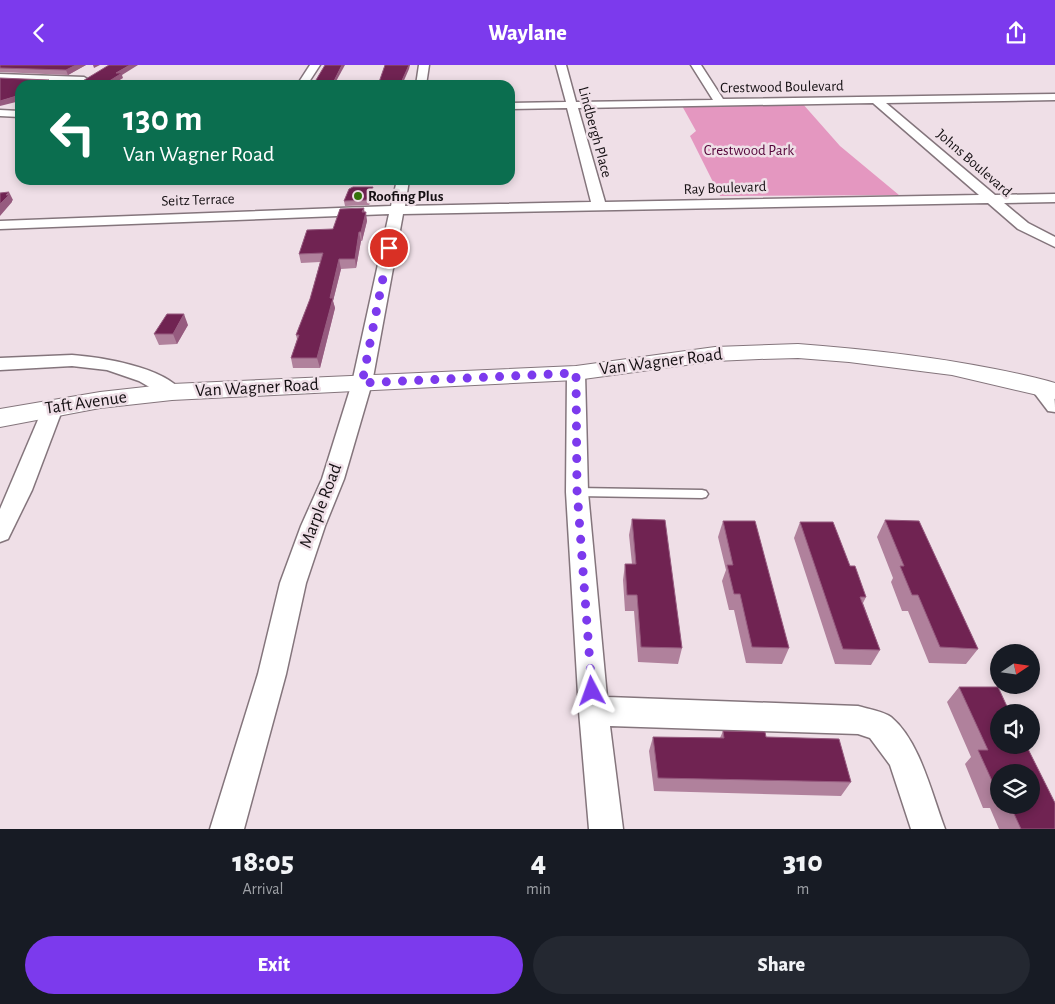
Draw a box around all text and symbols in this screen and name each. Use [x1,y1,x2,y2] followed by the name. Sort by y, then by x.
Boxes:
[25,19,53,47] icon: back
[1002,19,1030,47] icon: share
[488,22,567,44] text: Waylane
[720,78,844,96] street label: Crestwood Boulevard
[576,85,614,179] street label: Lindbergh Place
[40,100,105,165] icon: left
[123,102,202,137] text: 130 m
[934,126,1015,200] street label: Johns Boulevard
[123,143,274,165] text: Van Wagner Road
[704,143,794,158] park label: Crestwood Park
[683,179,767,197] street label: Ray Boulevard
[368,189,444,204] place label: Roofing Plus
[352,190,364,202] marker: Roofing Plus
[161,191,235,209] street label: Seitz Terrace
[368,227,410,269] pin
[375,234,403,262] icon: arrive
[598,346,724,378] street label: Van Wagner Road
[195,376,319,400] street label: Van Wagner Road
[44,388,128,418] street label: Taft Avenue
[297,461,345,551] street label: Marple Road
[990,644,1040,694] north arrow
[990,644,1040,814] map controls
[565,664,617,716] position arrow
[990,704,1040,754] button: sound
[990,764,1040,814] button: layers
[232,847,294,877] text: 18:05
[531,847,546,877] text: 4
[783,847,823,877] text: 310
[242,881,284,897] text: Arrival
[526,881,551,897] text: min
[797,881,809,897] text: m
[25,936,523,994] button: Exit
[533,936,1030,994] button: Share

